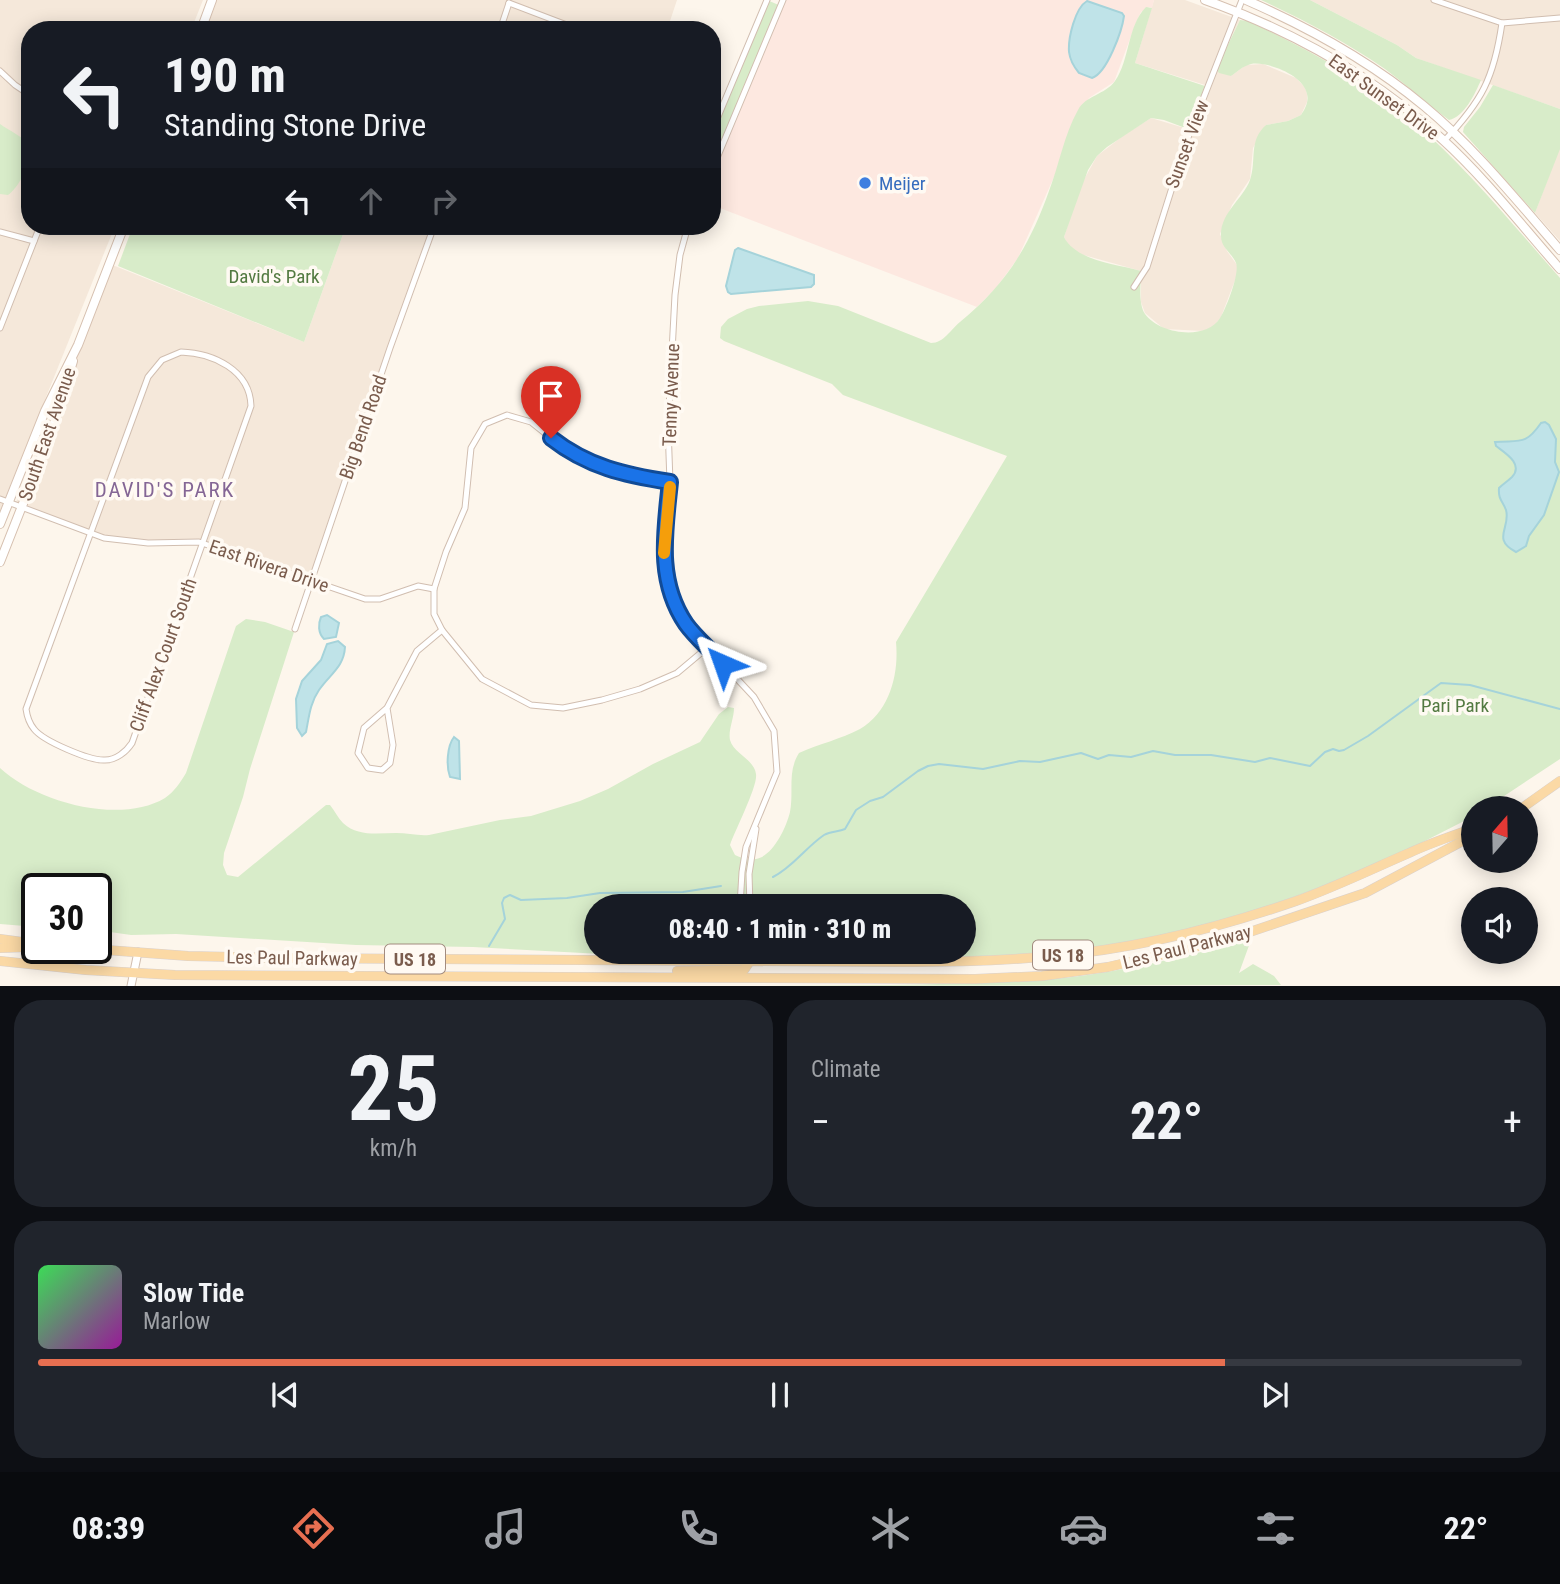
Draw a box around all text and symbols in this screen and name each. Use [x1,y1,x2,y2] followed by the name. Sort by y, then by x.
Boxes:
[164,47,286,104] text: 190 m
[49,49,140,140] icon: left
[1324,49,1444,145] street label: East Sunset Drive
[1160,97,1214,191] street label: Sunset View
[164,106,426,144] text: Standing Stone Drive
[879,172,926,195] place label: Meijer
[857,175,873,191] marker: Meijer
[279,182,317,220] icon: left
[352,182,390,220] icon: ahead
[425,182,463,220] icon: right
[228,265,320,288] park label: David's Park
[658,343,684,447] street label: Tenny Avenue
[13,364,81,504] street label: South East Avenue
[521,366,581,438] pin
[334,372,392,482] street label: Big Bend Road
[532,377,570,415] icon: arrive
[95,478,235,502] district label: DAVID'S PARK
[206,535,332,597] street label: East Rivera Drive
[125,575,201,735] street label: Cliff Alex Court South
[686,627,760,701] position arrow
[1421,694,1489,717] park label: Pari Park
[1461,796,1538,873] north arrow
[1461,796,1538,964] map controls
[21,873,112,964] speed limit sign: 30
[1461,887,1538,964] button: sound
[669,914,891,944] text: 08:40 · 1 min · 310 m
[1120,920,1254,974] street label: Les Paul Parkway
[1033,940,1093,970] road number: US 18
[385,944,445,974] road number: US 18
[226,945,358,971] street label: Les Paul Parkway
[348,1036,439,1142] text: 25
[811,1056,881,1083] text: Climate
[1130,1091,1203,1152] text: 22°
[811,1100,830,1144] text: −
[1503,1100,1522,1144] text: +
[370,1135,417,1162] text: km/h
[143,1278,244,1308] text: Slow Tide
[143,1308,210,1335] text: Marlow
[266,1376,304,1414] icon: previous
[761,1376,799,1414] icon: pause
[1256,1376,1294,1414] icon: next
[289,1504,338,1553] icon: directions
[481,1504,530,1553] icon: music
[674,1504,723,1553] icon: phone
[866,1504,915,1553] icon: climate
[1059,1504,1108,1553] icon: car
[1251,1504,1300,1553] icon: filters
[72,1509,145,1547] text: 08:39
[1443,1509,1488,1547] text: 22°

